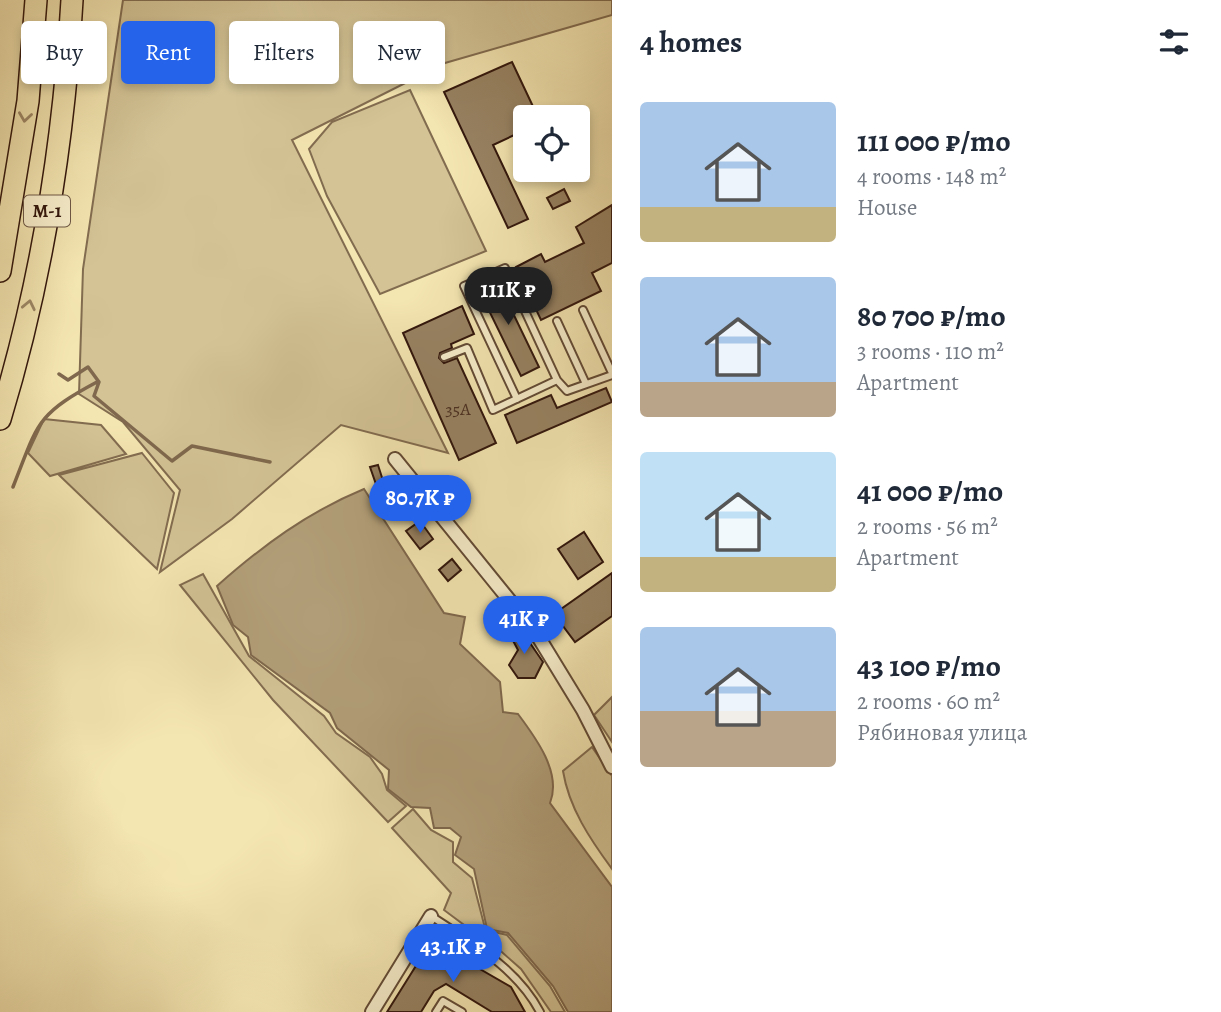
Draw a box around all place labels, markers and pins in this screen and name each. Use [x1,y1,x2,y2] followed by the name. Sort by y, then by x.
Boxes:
[451,268,565,327] pin: 111K ₽
[355,476,485,535] pin: 80.7K ₽
[475,596,573,656] pin: 41K ₽
[388,925,518,984] pin: 43.1K ₽

